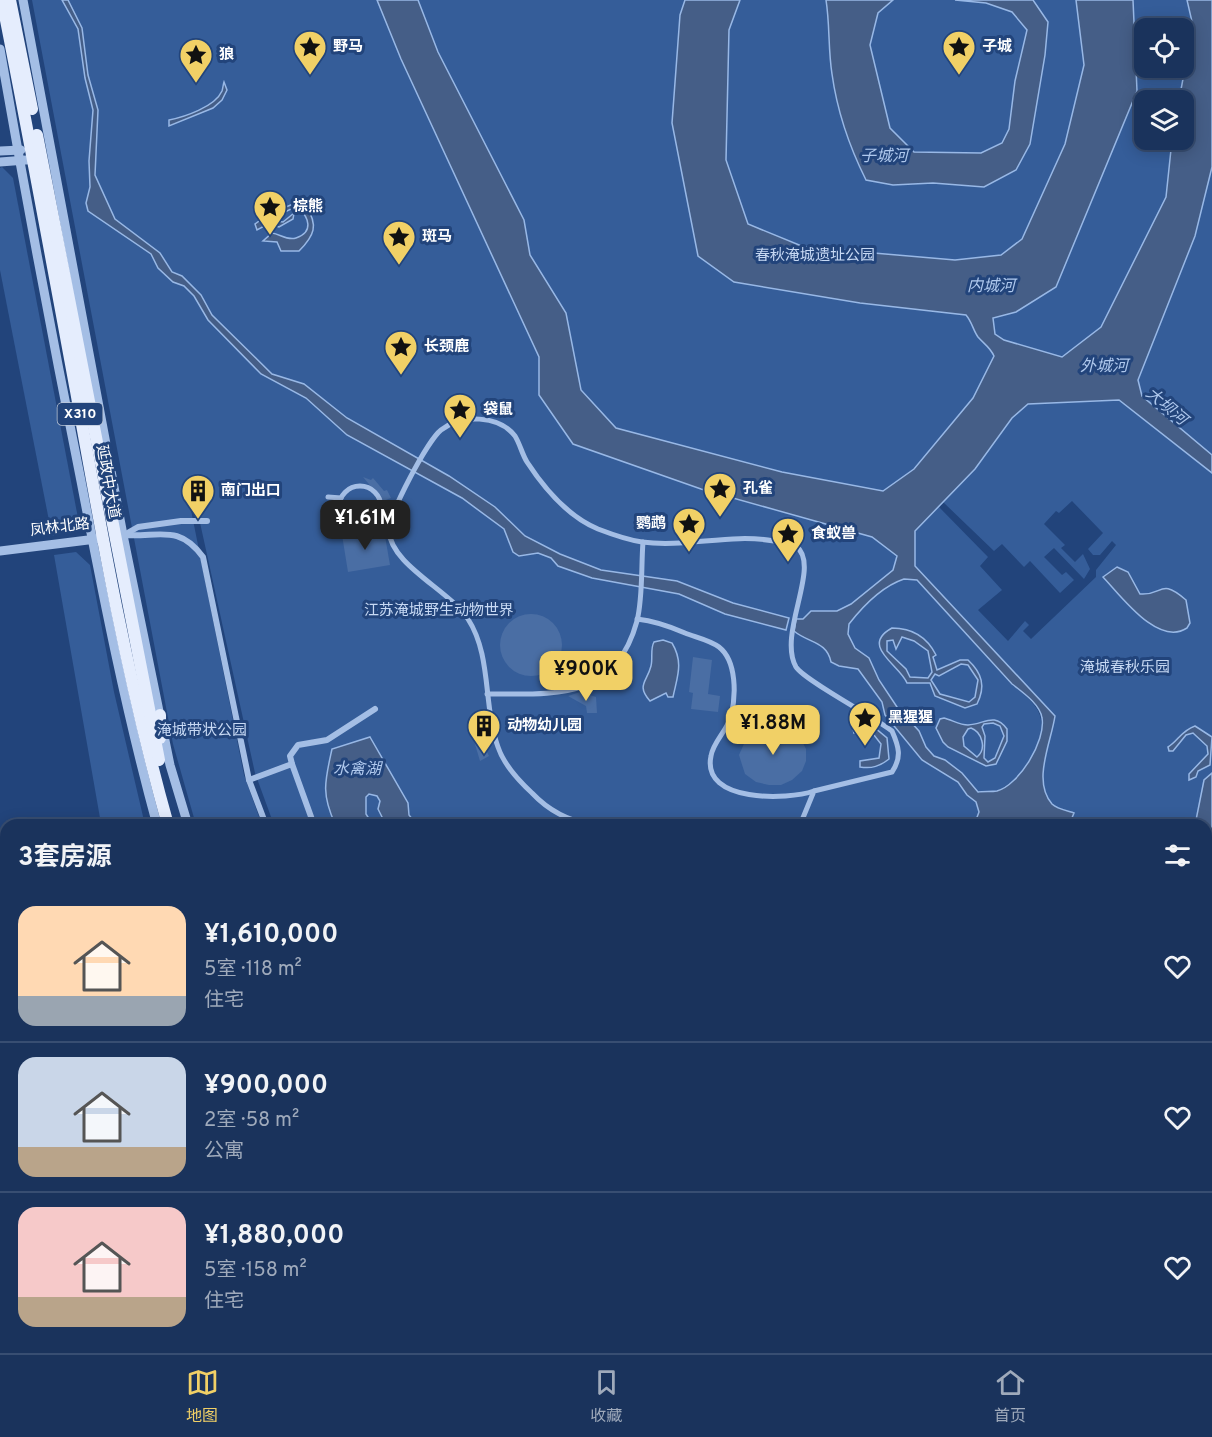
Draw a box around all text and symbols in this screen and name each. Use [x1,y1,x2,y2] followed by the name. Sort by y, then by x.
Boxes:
[1134,18,1194,150] map controls
[1134,18,1194,78] button: locate
[292,29,328,76] place icon: 野马
[941,29,977,76] place icon: 子城
[178,37,214,84] place icon: 狼
[982,37,1012,57] place label: 子城
[333,38,363,57] place label: 野马
[219,46,234,65] place label: 狼
[1134,90,1194,150] button: layers
[860,147,911,167] water label: 子城河
[252,189,288,236] place icon: 棕熊
[293,197,323,217] place label: 棕熊
[381,219,417,266] place icon: 斑马
[422,228,452,247] place label: 斑马
[755,247,875,266] park label: 春秋淹城遗址公园
[967,277,1018,297] water label: 内城河
[383,329,419,376] place icon: 长颈鹿
[424,338,469,357] place label: 长颈鹿
[1080,357,1131,377] water label: 外城河
[1141,384,1193,432] water label: 大坝河
[442,392,478,439] place icon: 袋鼠
[483,400,513,420] place label: 袋鼠
[58,403,103,425] road number: X310
[91,443,123,521] street label: 延政中大道
[702,471,738,518] place icon: 孔雀
[180,473,216,520] building icon: 南门出口
[743,480,773,499] place label: 孔雀
[221,482,281,501] place label: 南门出口
[316,500,414,551] pin: ¥1.61M
[334,506,396,532] text: ¥1.61M
[671,506,707,553] place icon: 鹦鹉
[29,514,91,541] street label: 凤林北路
[636,515,666,534] place label: 鹦鹉
[770,516,806,563] place icon: 食蚁兽
[811,525,856,544] place label: 食蚁兽
[364,602,514,621] park label: 江苏淹城野生动物世界
[544,651,628,702] pin: ¥900K
[553,657,619,683] text: ¥900K
[1080,659,1170,678] park label: 淹城春秋乐园
[847,700,883,747] place icon: 黑猩猩
[724,705,822,756] pin: ¥1.88M
[466,708,502,755] building icon: 动物幼儿园
[888,709,933,728] place label: 黑猩猩
[740,711,806,737] text: ¥1.88M
[507,716,582,736] place label: 动物幼儿园
[157,721,247,741] park label: 淹城带状公园
[333,760,384,780] water label: 水禽湖
[1161,839,1194,872] icon: filters
[18,842,112,875] text: 3套房源
[204,919,338,952] text: ¥1,610,000
[66,930,138,1002] icon: home
[1161,950,1194,983] icon: heart
[204,957,302,983] text: 5室 · 118 m²
[204,988,244,1014] text: 住宅
[204,1070,328,1103] text: ¥900,000
[66,1081,138,1153] icon: home
[1161,1101,1194,1134] icon: heart
[204,1108,299,1134] text: 2室 · 58 m²
[204,1139,244,1165] text: 公寓
[204,1220,344,1253] text: ¥1,880,000
[66,1231,138,1303] icon: home
[1161,1251,1194,1284] icon: heart
[204,1258,307,1284] text: 5室 · 158 m²
[204,1289,244,1315] text: 住宅
[186,1366,219,1427] tab: 地图
[590,1366,623,1427] tab: 收藏
[994,1366,1027,1427] tab: 首页

